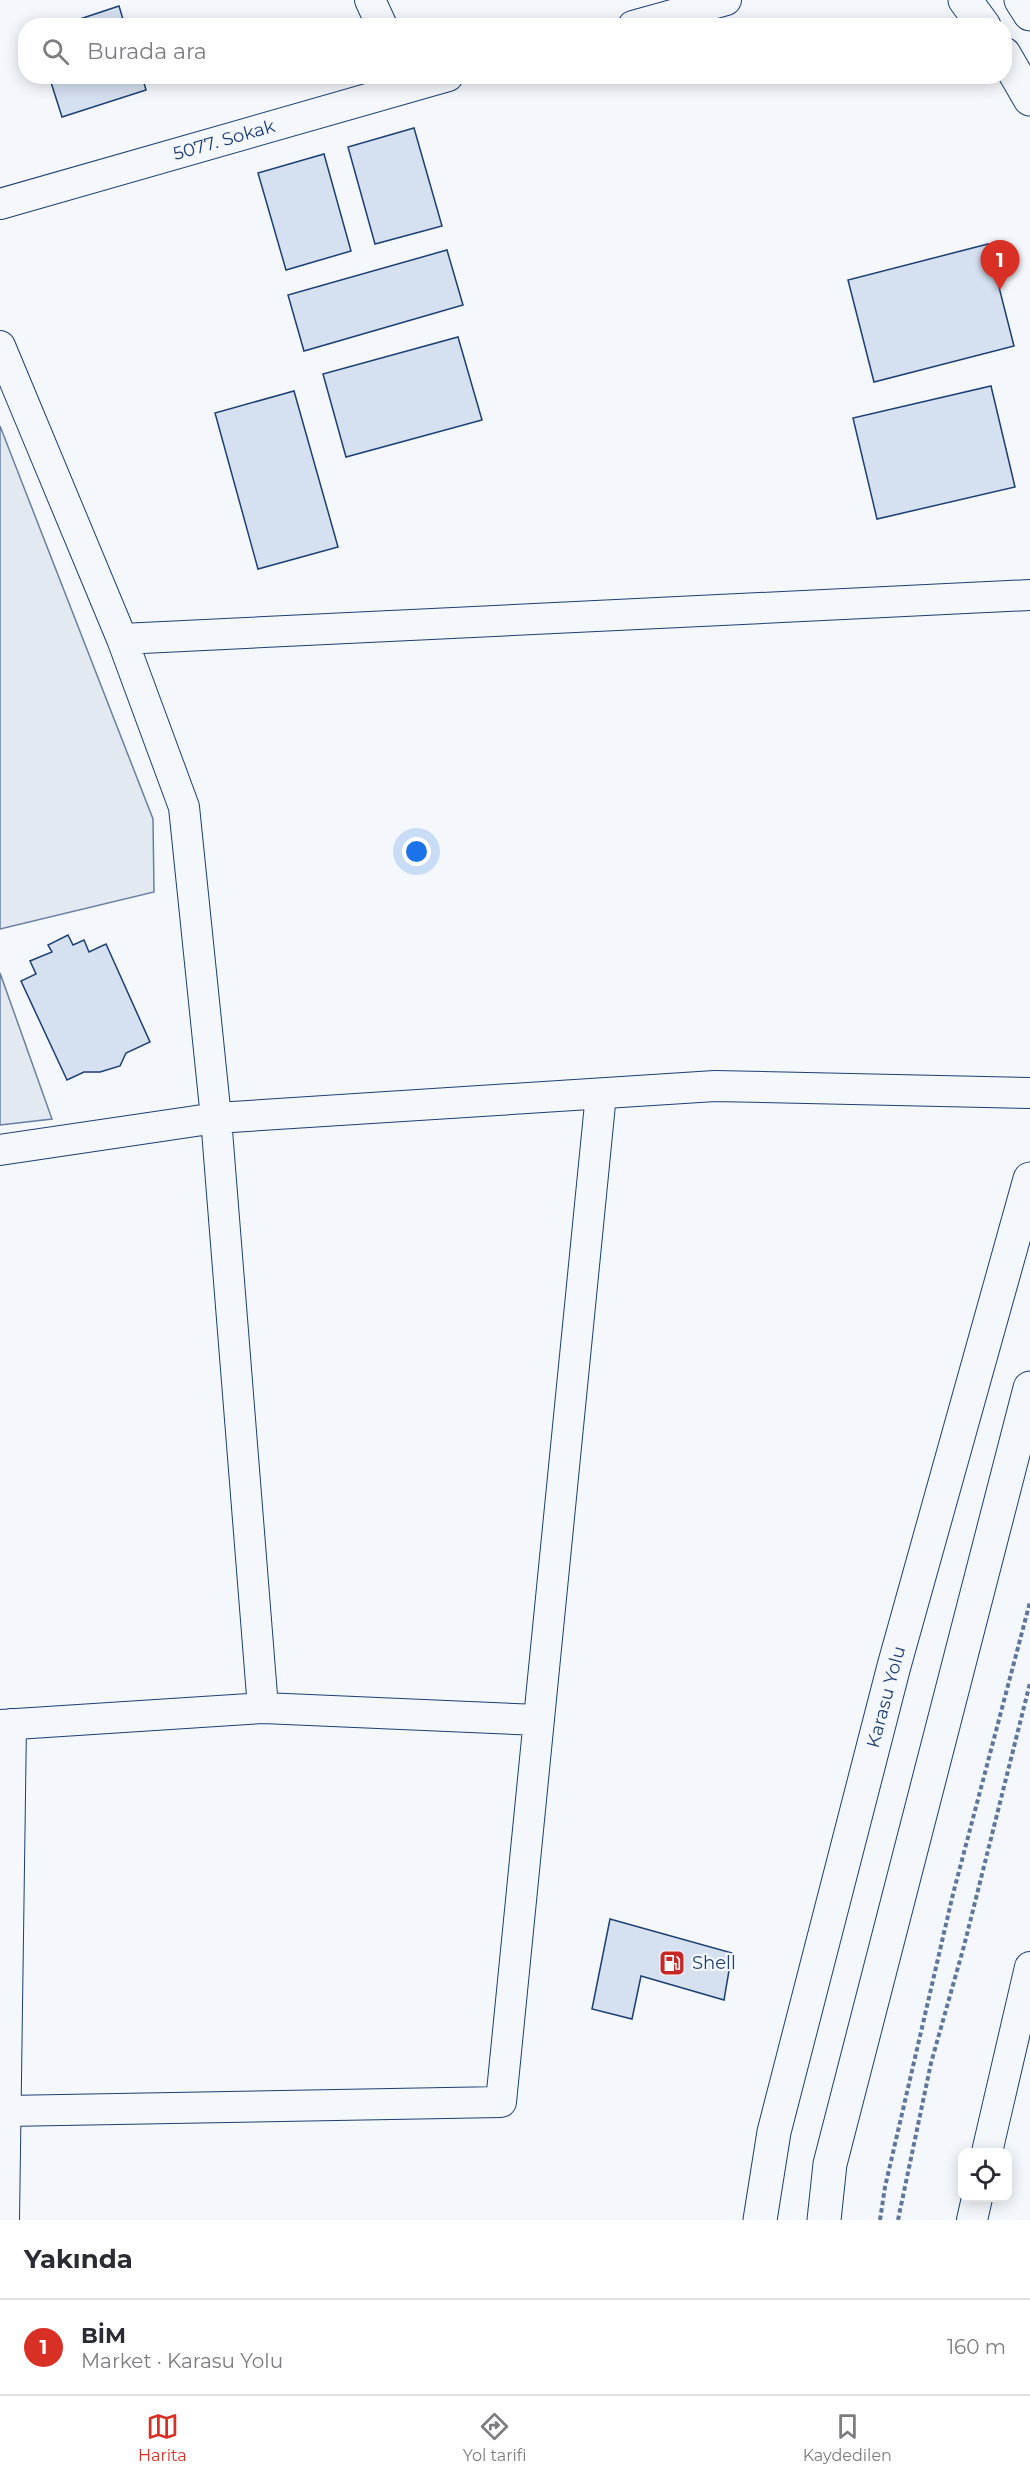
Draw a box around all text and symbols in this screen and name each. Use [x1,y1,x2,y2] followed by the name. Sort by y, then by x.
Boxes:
[18,18,1012,84] search box
[39,35,72,68] icon: search
[87,38,207,65] text: Burada ara
[170,115,278,165] street label: 5077. Sokak
[980,240,1020,290] pin: 1
[402,837,431,866] your location
[862,1644,910,1750] street label: Karasu Yolu
[657,1948,687,1978] fuel station icon: Shell
[692,1952,736,1974] place label: Shell
[958,2148,1012,2202] map controls
[958,2148,1012,2202] button: locate
[24,2243,133,2275] text: Yakında
[81,2322,126,2349] text: BİM
[40,2335,47,2359] text: 1
[947,2335,1006,2359] text: 160 m
[81,2349,283,2373] text: Market · Karasu Yolu
[138,2410,187,2465] tab: Harita
[463,2410,527,2465] tab: Yol tarifi
[803,2410,892,2465] tab: Kaydedilen

